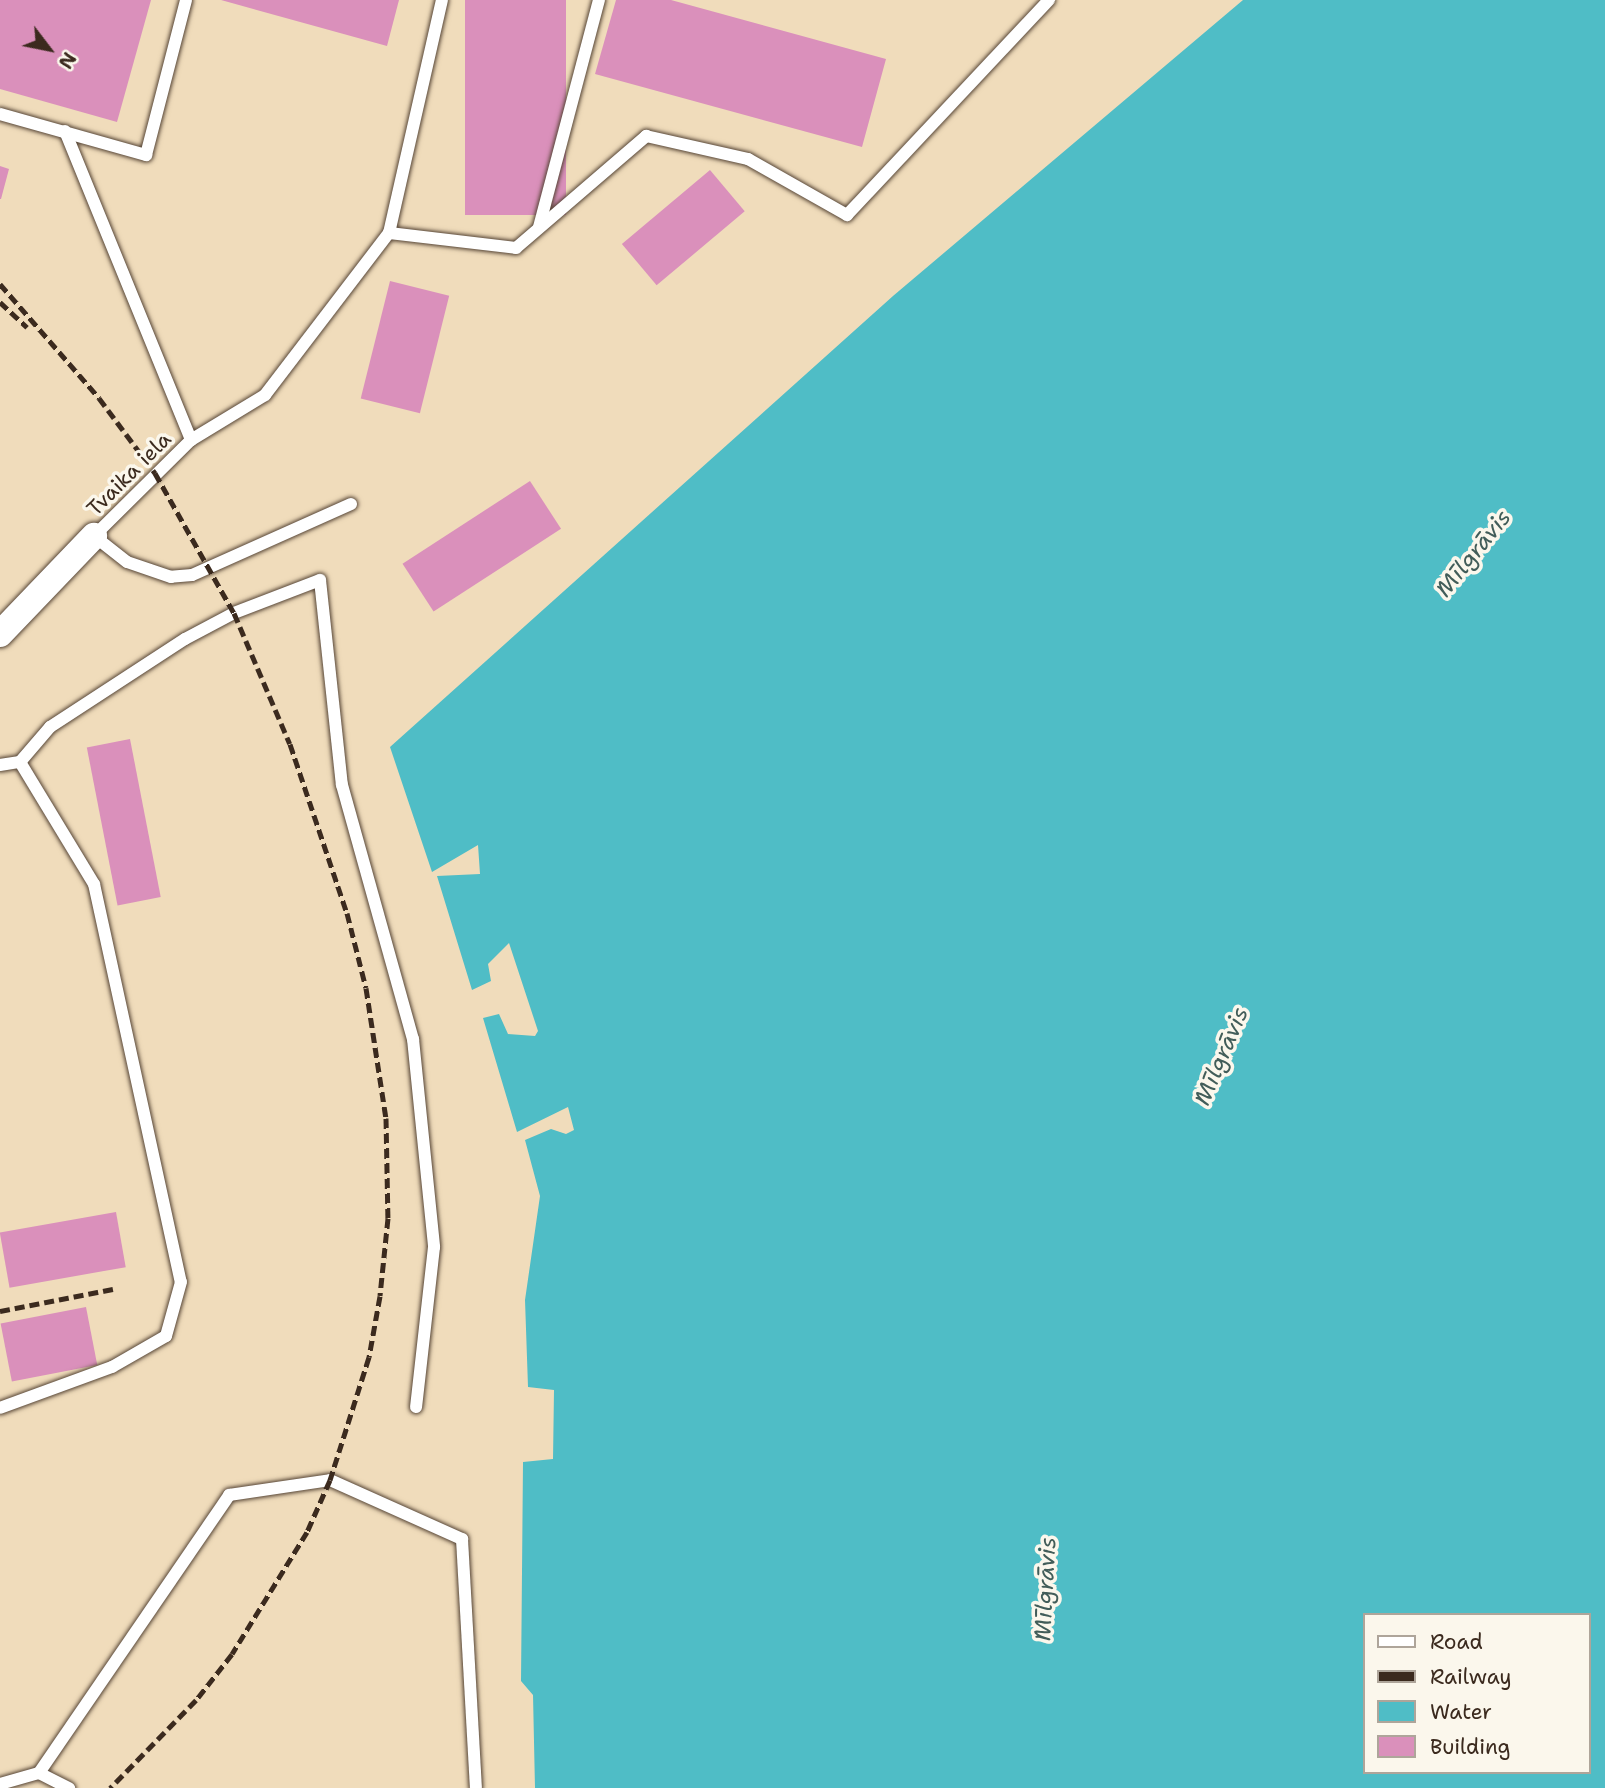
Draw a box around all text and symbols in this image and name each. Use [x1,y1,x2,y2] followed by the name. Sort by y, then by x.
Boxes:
[14,14,84,84] north arrow
[53,47,82,73] text: N
[82,427,176,521] street label: Tvaika iela
[1429,504,1517,602] water label: Mīlgrāvis
[1188,1003,1254,1109] water label: Mīlgrāvis
[1028,1536,1062,1642] water label: Mīlgrāvis
[1364,1613,1591,1774] legend
[1430,1628,1483,1656] text: Road
[1430,1663,1512,1691] text: Railway
[1430,1698,1492,1726] text: Water
[1430,1733,1510,1761] text: Building

